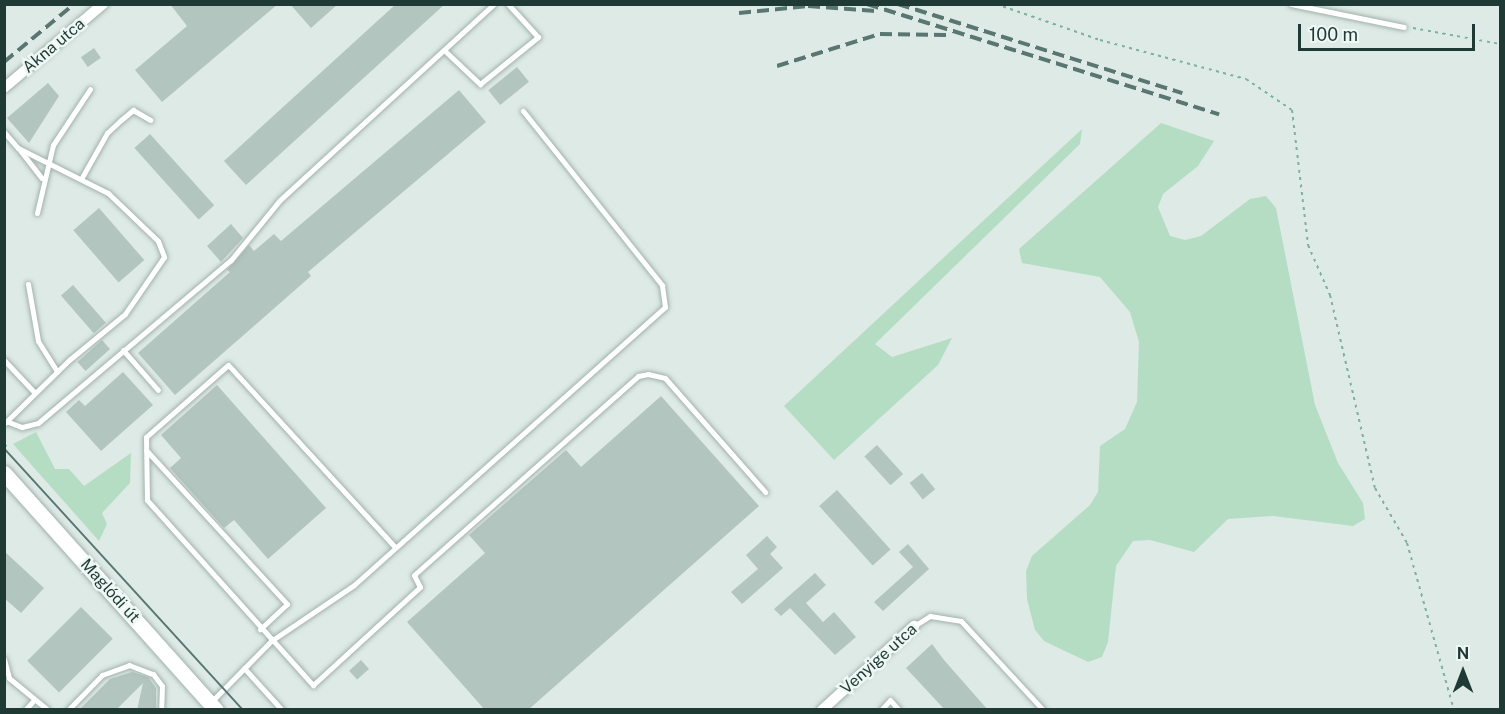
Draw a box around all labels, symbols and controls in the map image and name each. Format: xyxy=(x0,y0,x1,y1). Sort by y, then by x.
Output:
scale bar xyxy=(1301,12,1478,50)
street label: Akna utca xyxy=(19,15,89,77)
text: 100 m xyxy=(1309,24,1358,45)
street label: Maglódi út xyxy=(76,555,144,627)
street label: Venyige utca xyxy=(837,620,921,698)
north arrow xyxy=(1433,642,1493,702)
text: N xyxy=(1457,644,1469,663)

